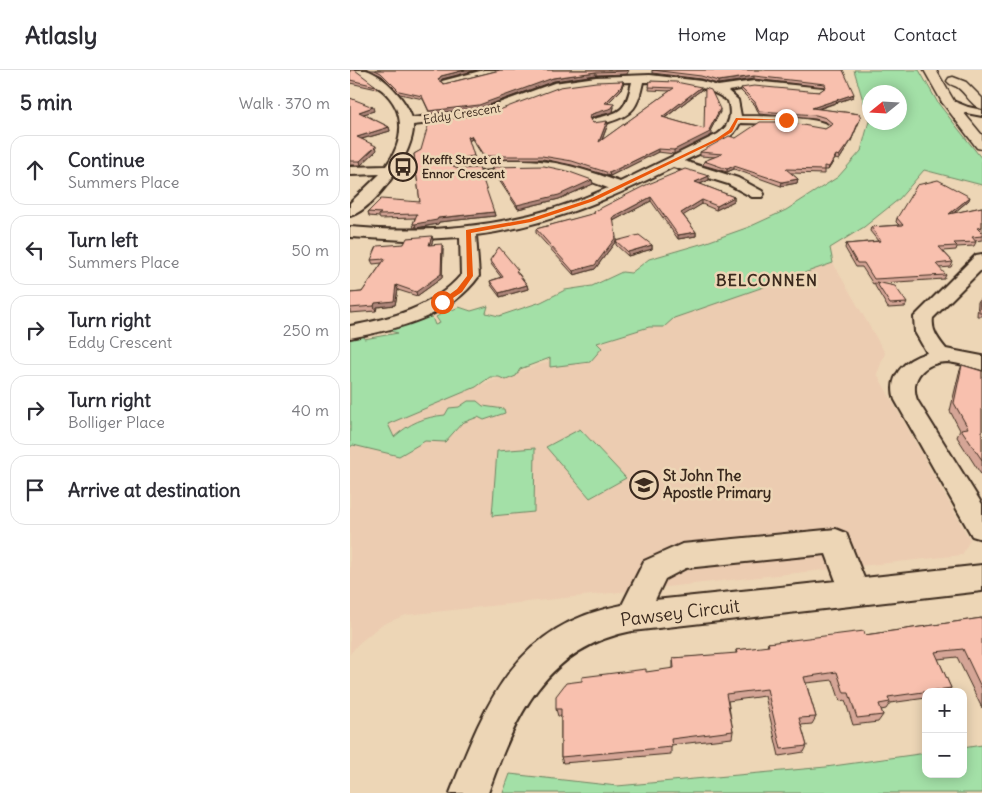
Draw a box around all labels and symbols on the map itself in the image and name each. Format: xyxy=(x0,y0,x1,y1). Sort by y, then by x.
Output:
north arrow xyxy=(862,85,907,130)
street label: Eddy Crescent xyxy=(422,100,502,127)
route end xyxy=(775,109,798,132)
bus stop icon: Krefft Street at Ennor Crescent xyxy=(388,152,418,182)
place label: Krefft Street at Ennor Crescent xyxy=(422,152,506,181)
district label: BELCONNEN xyxy=(716,270,818,290)
route start xyxy=(431,291,454,314)
place label: St John The Apostle Primary xyxy=(663,466,771,503)
school or university icon: St John The Apostle Primary xyxy=(629,470,659,500)
street label: Pawsey Circuit xyxy=(619,594,741,631)

